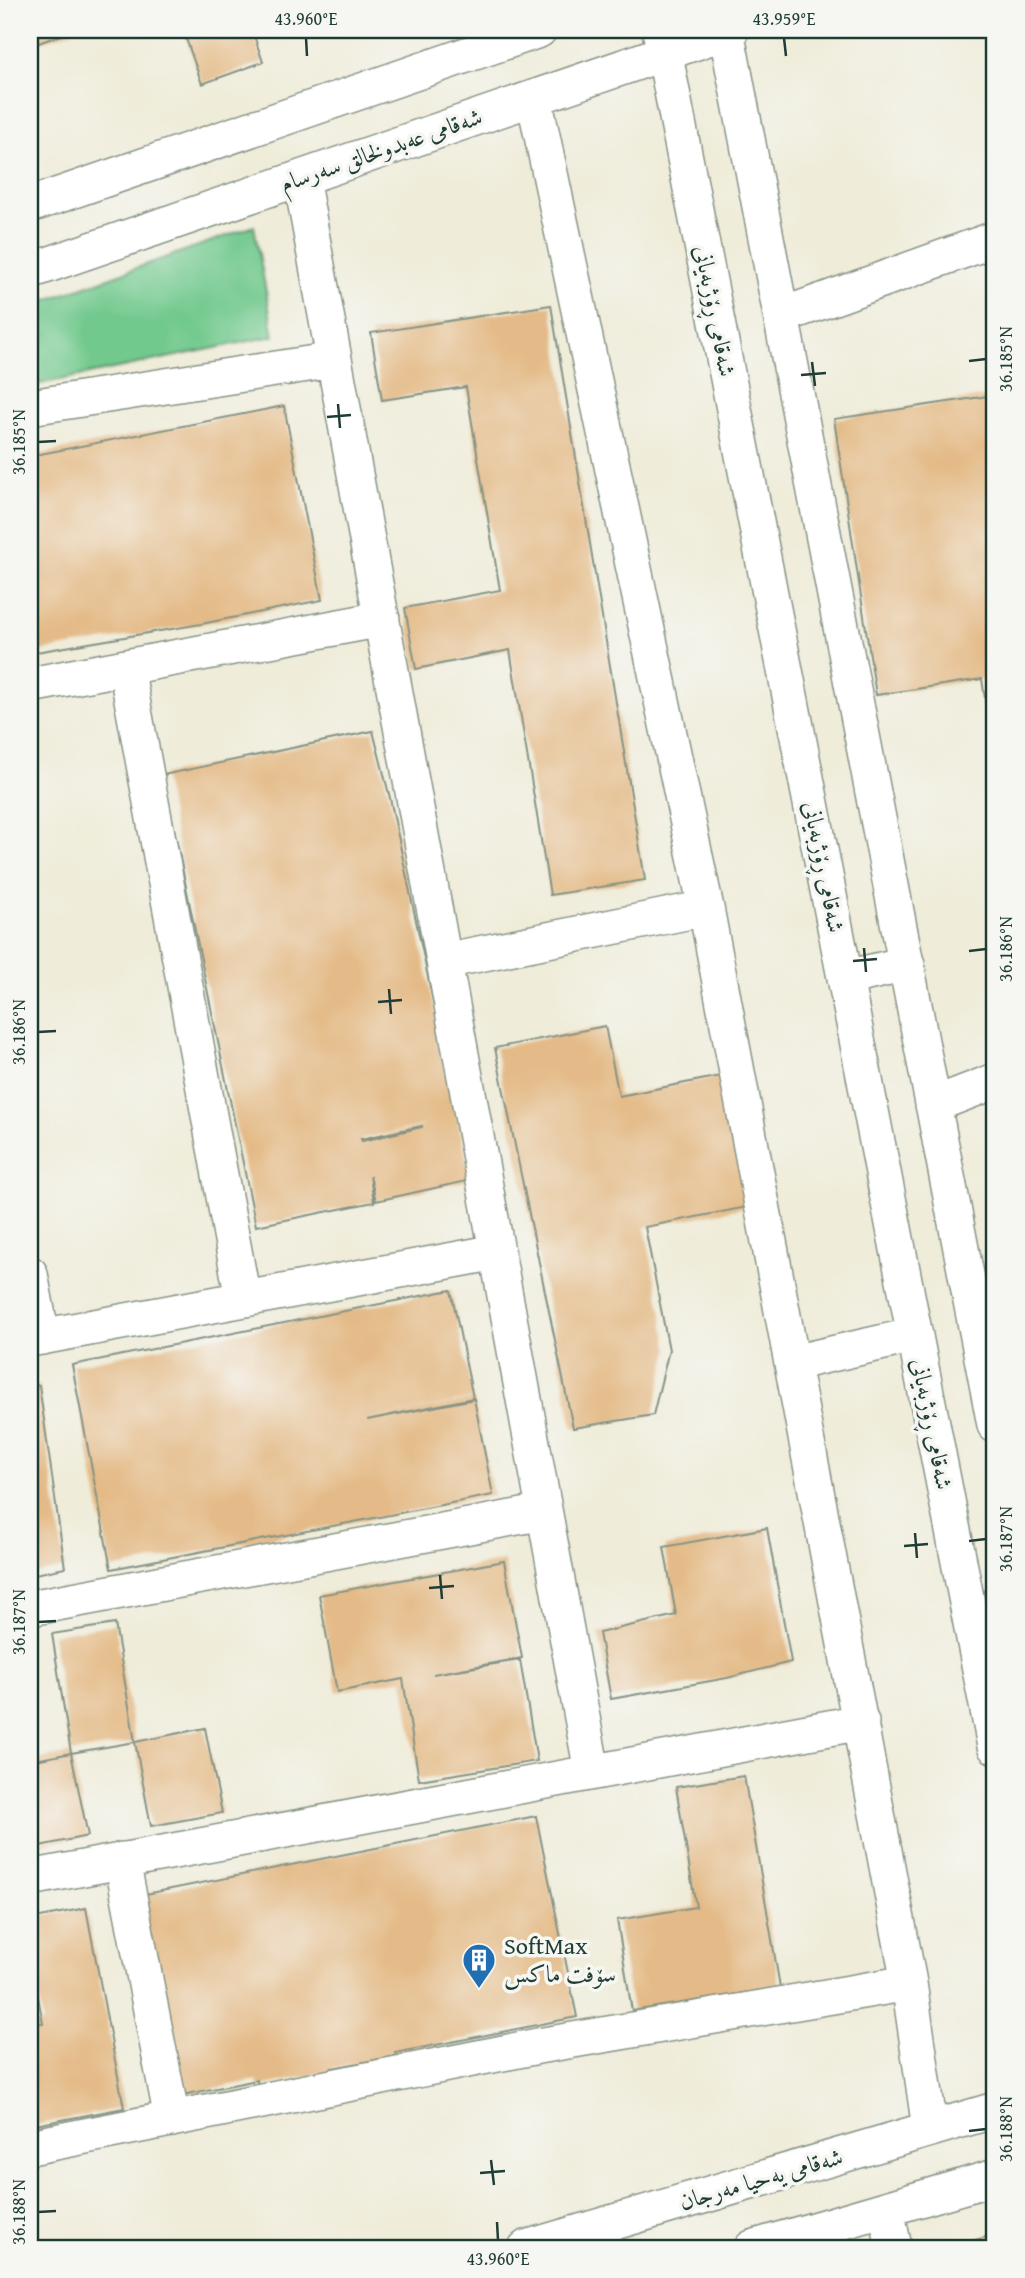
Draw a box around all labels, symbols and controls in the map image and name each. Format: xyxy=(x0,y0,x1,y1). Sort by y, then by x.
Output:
text: 43.960°E xyxy=(274,5,338,32)
text: 43.959°E xyxy=(752,5,816,32)
street label: شەقامی عەبدولخالق سەرسام xyxy=(275,98,488,204)
street label: شەقامی ڕۆژبەیانی xyxy=(684,242,745,380)
text: 36.185°N xyxy=(992,326,1019,392)
text: 36.185°N xyxy=(5,409,32,475)
street label: شەقامی ڕۆژبەیانی xyxy=(793,798,854,936)
text: 36.186°N xyxy=(992,916,1019,982)
text: 36.186°N xyxy=(5,999,32,1065)
street label: شەقامی ڕۆژبەیانی xyxy=(901,1355,962,1493)
text: 36.187°N xyxy=(992,1506,1019,1572)
text: 36.187°N xyxy=(5,1589,32,1655)
place label: SoftMax سۆفت ماکس xyxy=(504,1928,616,1991)
building icon: SoftMax سۆفت ماکس xyxy=(460,1941,498,1990)
text: 36.188°N xyxy=(992,2096,1019,2162)
street label: شەقامی یەحیا مەرجان xyxy=(675,2138,847,2219)
text: 36.188°N xyxy=(5,2179,32,2245)
text: 43.960°E xyxy=(466,2245,530,2272)

